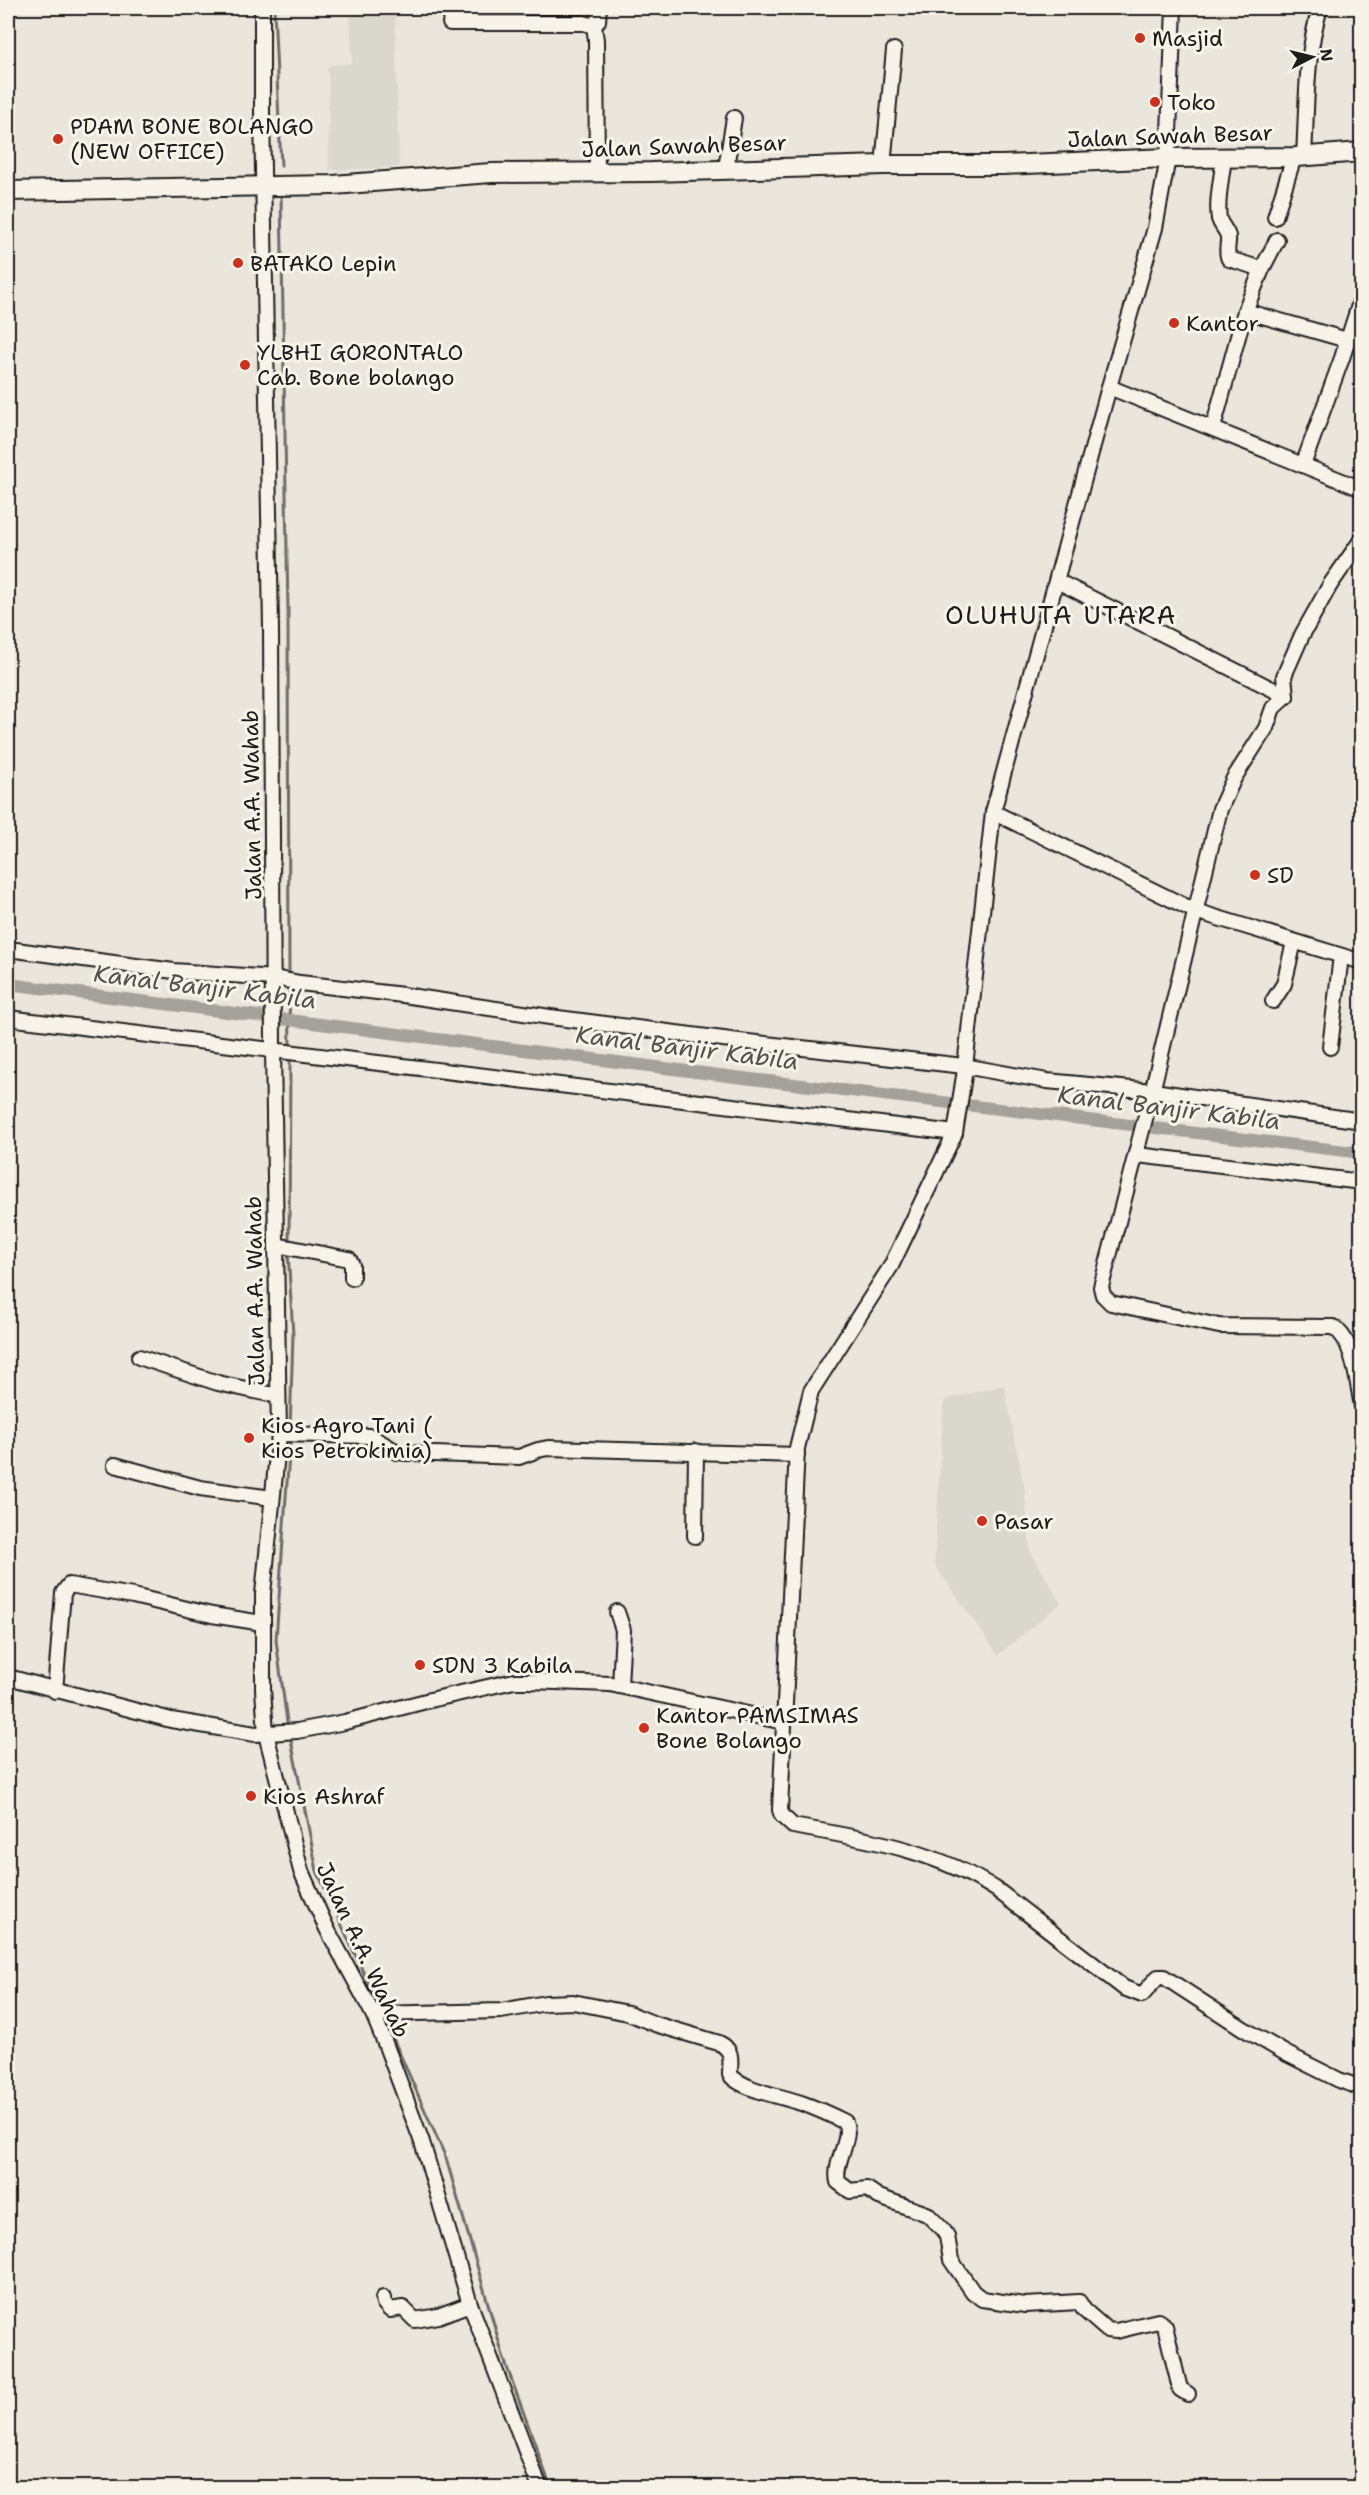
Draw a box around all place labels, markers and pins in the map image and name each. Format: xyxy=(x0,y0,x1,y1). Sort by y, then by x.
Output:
place label: Masjid xyxy=(1152,24,1223,53)
marker: Masjid xyxy=(1133,31,1147,45)
place label: Toko xyxy=(1167,88,1216,117)
marker: Toko xyxy=(1148,95,1162,109)
place label: PDAM BONE BOLANGO (NEW OFFICE) xyxy=(70,112,314,166)
marker: PDAM BONE BOLANGO (NEW OFFICE) xyxy=(51,132,65,146)
place label: BATAKO Lepin xyxy=(250,249,397,278)
marker: BATAKO Lepin xyxy=(231,256,245,270)
place label: Kantor xyxy=(1186,309,1259,338)
marker: Kantor xyxy=(1167,316,1181,330)
place label: YLBHI GORONTALO Cab. Bone bolango xyxy=(257,338,463,392)
marker: YLBHI GORONTALO Cab. Bone bolango xyxy=(238,358,252,372)
place label: SD xyxy=(1267,861,1294,890)
marker: SD xyxy=(1248,868,1262,882)
place label: Kios Agro Tani ( Kios Petrokimia) xyxy=(261,1411,433,1465)
marker: Kios Agro Tani ( Kios Petrokimia) xyxy=(242,1431,256,1445)
place label: Pasar xyxy=(994,1507,1054,1536)
marker: Pasar xyxy=(975,1514,989,1528)
place label: SDN 3 Kabila xyxy=(432,1651,573,1680)
marker: SDN 3 Kabila xyxy=(413,1658,427,1672)
place label: Kantor PAMSIMAS Bone Bolango xyxy=(656,1701,859,1755)
marker: Kantor PAMSIMAS Bone Bolango xyxy=(637,1721,651,1735)
place label: Kios Ashraf xyxy=(263,1782,386,1811)
marker: Kios Ashraf xyxy=(244,1789,258,1803)

